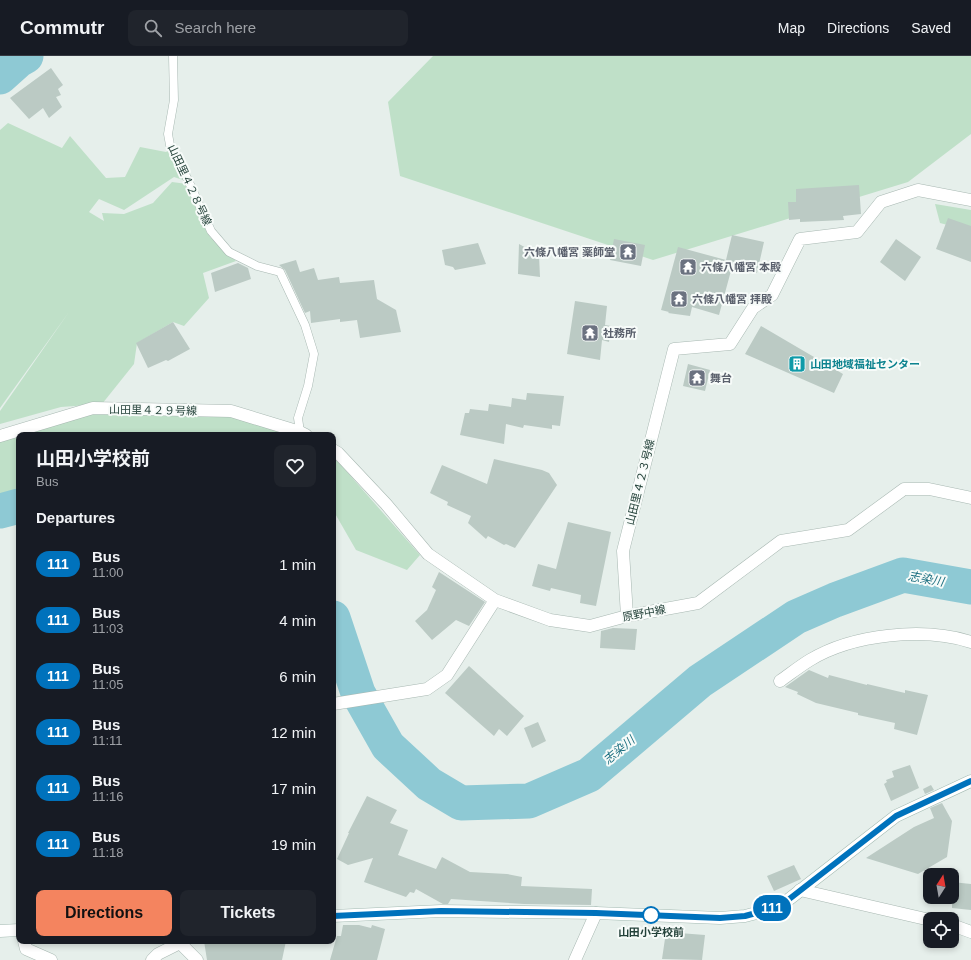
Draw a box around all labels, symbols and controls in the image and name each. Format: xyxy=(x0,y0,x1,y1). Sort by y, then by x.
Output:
search box xyxy=(128,10,408,46)
text: Commutr xyxy=(20,17,104,38)
icon: search xyxy=(142,17,164,39)
text: Search here xyxy=(174,19,256,36)
text: Map xyxy=(778,20,805,36)
text: Directions xyxy=(827,20,889,36)
text: Saved xyxy=(911,20,951,36)
street label: 山田里４２８号線 xyxy=(166,143,214,227)
temple icon: 六條八幡宮 薬師堂 xyxy=(618,242,638,262)
place label: 六條八幡宮 薬師堂 xyxy=(524,246,615,258)
temple icon: 六條八幡宮 本殿 xyxy=(678,257,698,277)
place label: 六條八幡宮 本殿 xyxy=(701,261,781,273)
temple icon: 六條八幡宮 拝殿 xyxy=(669,289,689,309)
place label: 六條八幡宮 拝殿 xyxy=(692,293,772,305)
temple icon: 社務所 xyxy=(580,323,600,343)
place label: 社務所 xyxy=(603,327,636,339)
building icon: 山田地域福祉センター xyxy=(787,354,807,374)
place label: 山田地域福祉センター xyxy=(810,358,920,370)
temple icon: 舞台 xyxy=(687,368,707,388)
place label: 舞台 xyxy=(710,372,732,384)
street label: 山田里４２９号線 xyxy=(109,403,197,417)
street label: 山田里４２３号線 xyxy=(624,438,656,526)
button: heart xyxy=(274,445,316,487)
text: 山田小学校前 xyxy=(36,448,150,469)
text: Bus xyxy=(36,474,58,489)
text: Departures xyxy=(36,509,115,526)
text: Bus xyxy=(92,548,120,565)
text: 111 xyxy=(47,556,69,572)
text: 1 min xyxy=(279,556,316,573)
text: 11:00 xyxy=(92,565,124,580)
water label: 志染川 xyxy=(907,569,947,589)
street label: 原野中線 xyxy=(621,603,667,623)
text: Bus xyxy=(92,604,120,621)
text: 111 xyxy=(47,612,69,628)
text: 4 min xyxy=(279,612,316,629)
text: 11:03 xyxy=(92,621,124,636)
text: Bus xyxy=(92,660,120,677)
text: 111 xyxy=(47,668,69,684)
text: 6 min xyxy=(279,668,316,685)
text: 11:05 xyxy=(92,677,124,692)
text: Bus xyxy=(92,716,120,733)
text: 111 xyxy=(47,724,69,740)
text: 12 min xyxy=(271,724,316,741)
water label: 志染川 xyxy=(601,732,639,767)
text: 11:11 xyxy=(92,733,123,748)
text: Bus xyxy=(92,772,120,789)
text: 111 xyxy=(47,780,69,796)
text: 17 min xyxy=(271,780,316,797)
text: 11:16 xyxy=(92,789,124,804)
text: Bus xyxy=(92,828,120,845)
text: 111 xyxy=(47,836,69,852)
text: 19 min xyxy=(271,836,316,853)
text: 11:18 xyxy=(92,845,124,860)
north arrow xyxy=(923,868,959,904)
map controls xyxy=(923,868,959,948)
button: Directions xyxy=(36,890,172,936)
button: Tickets xyxy=(180,890,316,936)
line badge: 111 xyxy=(749,895,795,921)
text: 111 xyxy=(761,900,783,916)
marker: 山田小学校前 xyxy=(642,906,660,924)
button: locate xyxy=(923,912,959,948)
place label: 山田小学校前 xyxy=(618,926,684,938)

